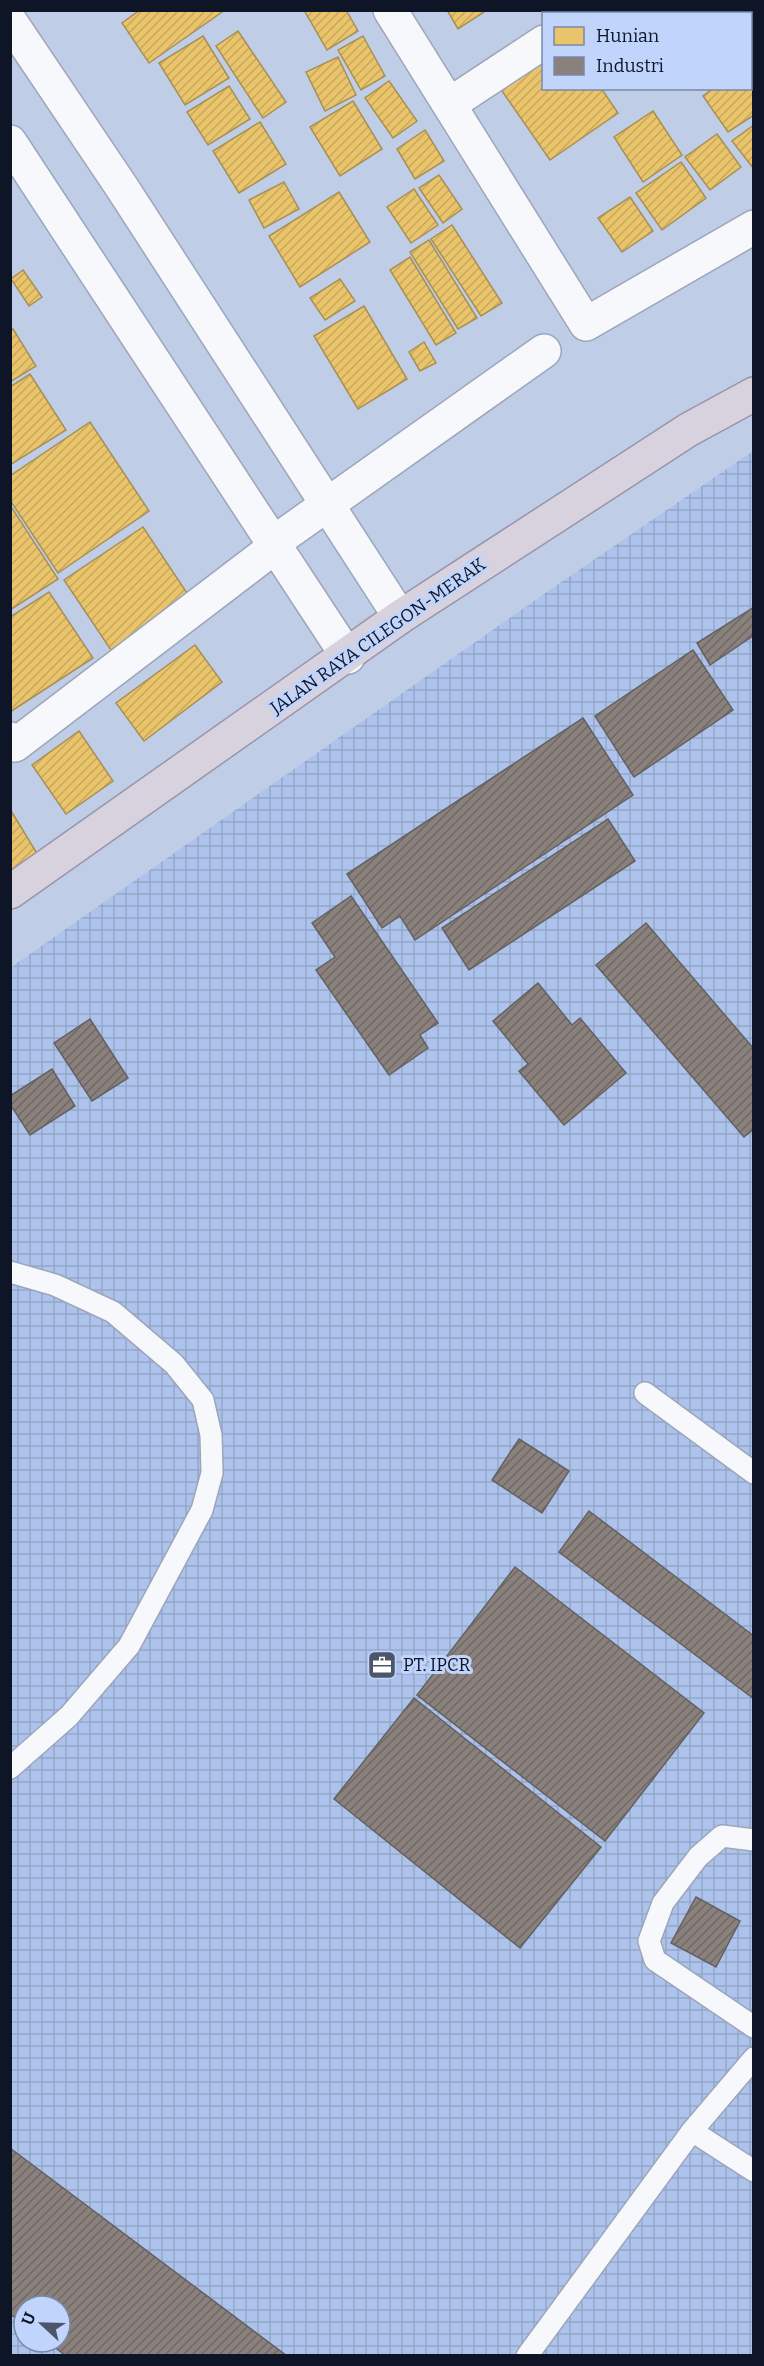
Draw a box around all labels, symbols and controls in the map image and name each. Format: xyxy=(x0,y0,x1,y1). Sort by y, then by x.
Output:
legend xyxy=(542,12,752,90)
text: Hunian xyxy=(596,25,660,47)
text: Industri xyxy=(596,55,664,77)
street label: JALAN RAYA CILEGON-MERAK xyxy=(265,553,490,720)
office icon: PT. IPCR xyxy=(366,1649,398,1681)
place label: PT. IPCR xyxy=(403,1654,471,1676)
north arrow xyxy=(12,2294,72,2354)
text: U xyxy=(18,2309,40,2328)

